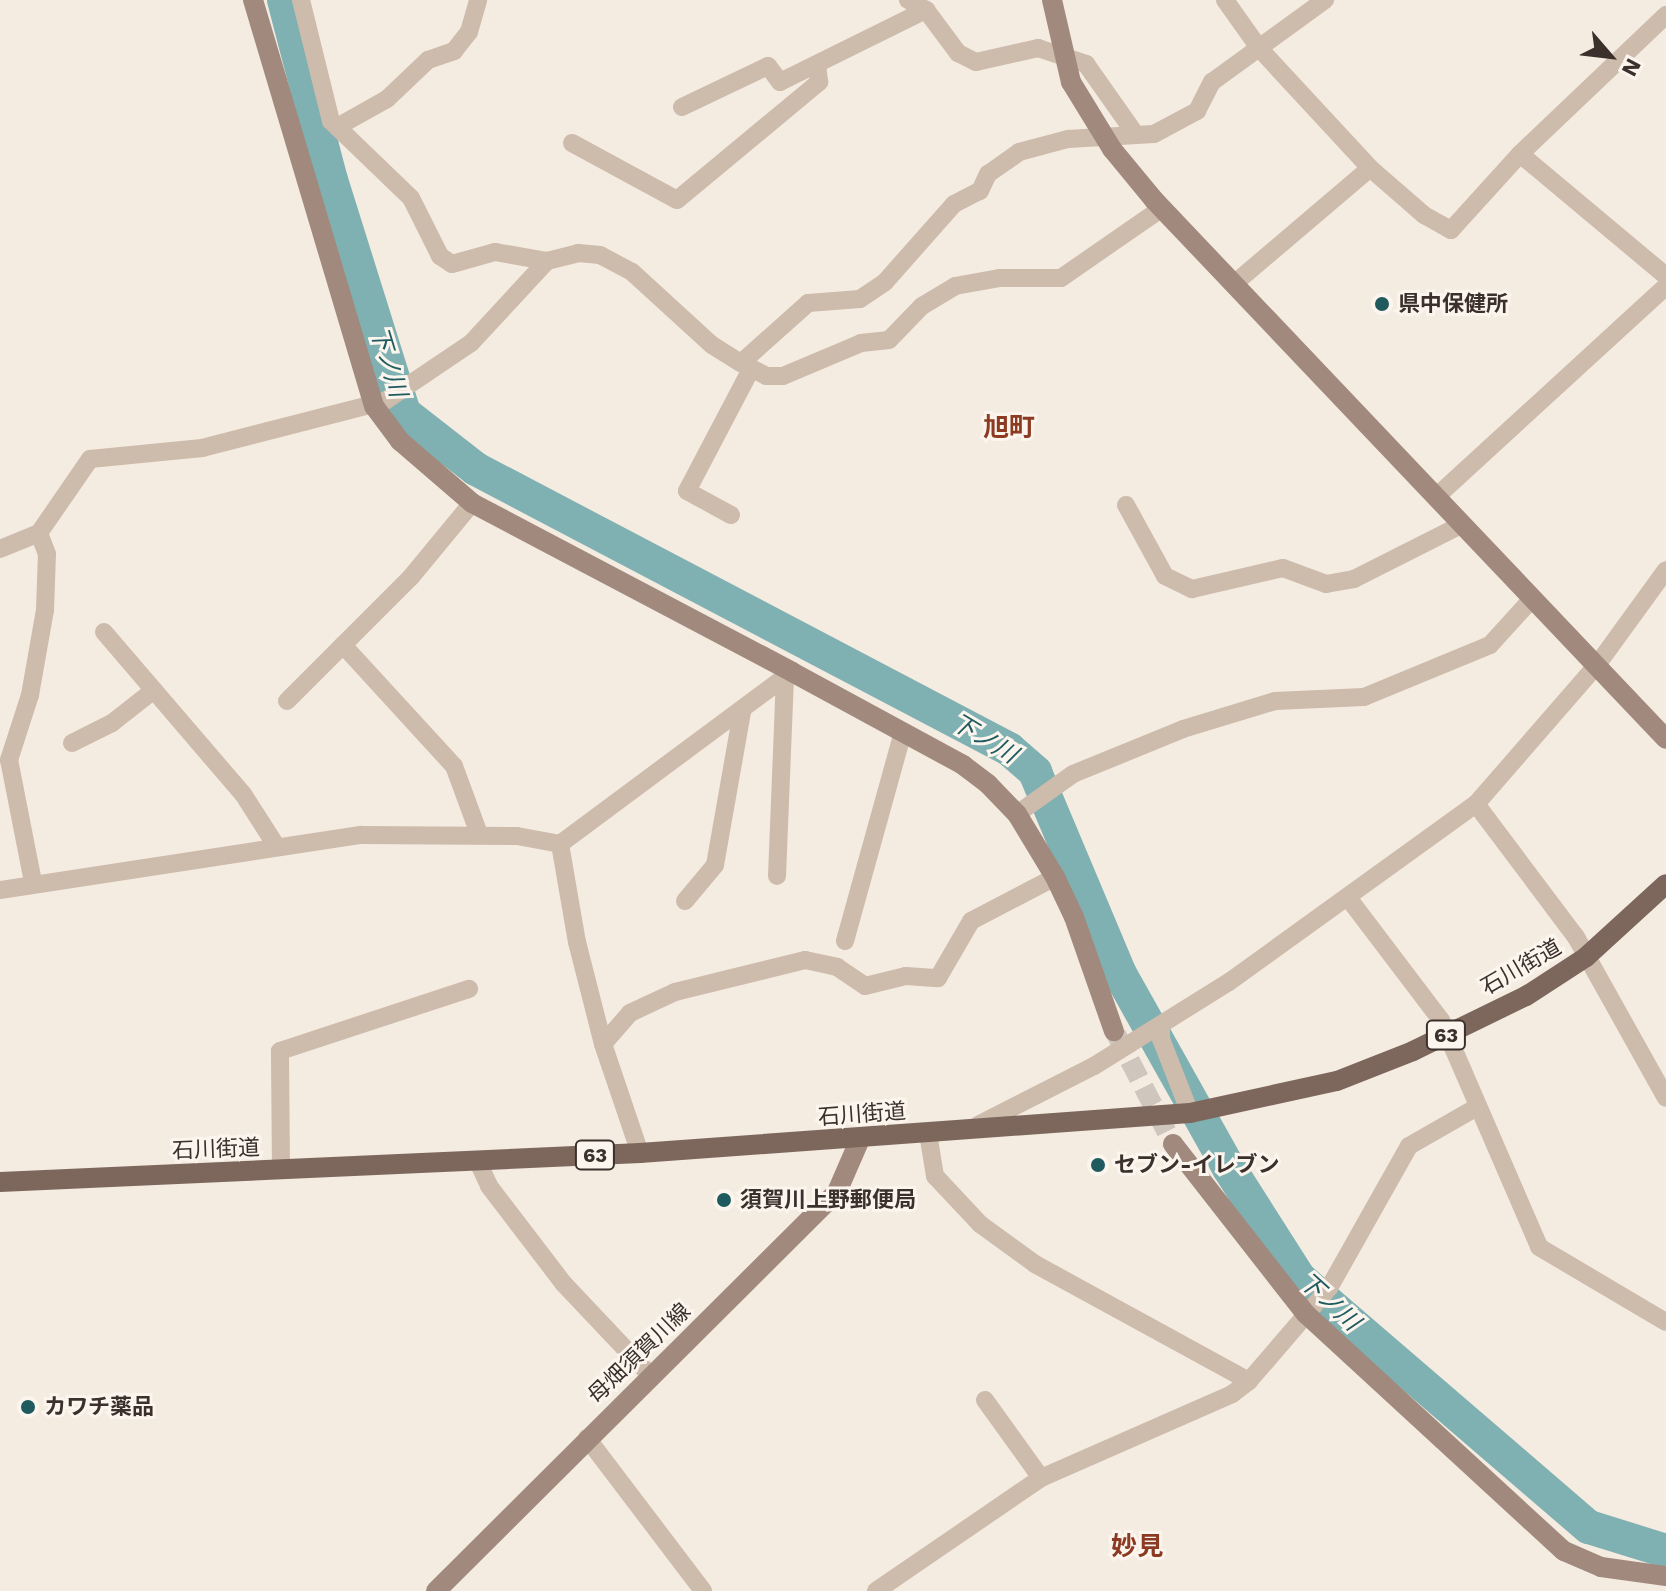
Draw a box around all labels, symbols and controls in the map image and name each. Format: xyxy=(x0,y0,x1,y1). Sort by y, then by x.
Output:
north arrow xyxy=(1570,16,1650,96)
text: N xyxy=(1617,54,1646,81)
place label: 県中保健所 xyxy=(1398,291,1508,317)
marker: 県中保健所 xyxy=(1373,295,1391,313)
water label: 下ノ川 xyxy=(364,323,412,401)
district label: 旭町 xyxy=(983,412,1035,444)
water label: 下ノ川 xyxy=(946,708,1022,770)
street label: 石川街道 xyxy=(1476,934,1566,1000)
road number: 63 xyxy=(1424,1019,1468,1051)
street label: 石川街道 xyxy=(817,1098,907,1130)
street label: 石川街道 xyxy=(172,1134,260,1164)
road number: 63 xyxy=(573,1139,617,1171)
place label: セブン-イレブン xyxy=(1114,1152,1280,1178)
marker: セブン-イレブン xyxy=(1089,1156,1107,1174)
place label: 須賀川上野郵便局 xyxy=(740,1187,916,1213)
marker: 須賀川上野郵便局 xyxy=(715,1191,733,1209)
water label: 下ノ川 xyxy=(1293,1267,1365,1337)
street label: 母畑須賀川線 xyxy=(582,1298,696,1408)
place label: カワチ薬品 xyxy=(44,1394,154,1420)
marker: カワチ薬品 xyxy=(19,1398,37,1416)
district label: 妙見 xyxy=(1111,1531,1163,1563)

